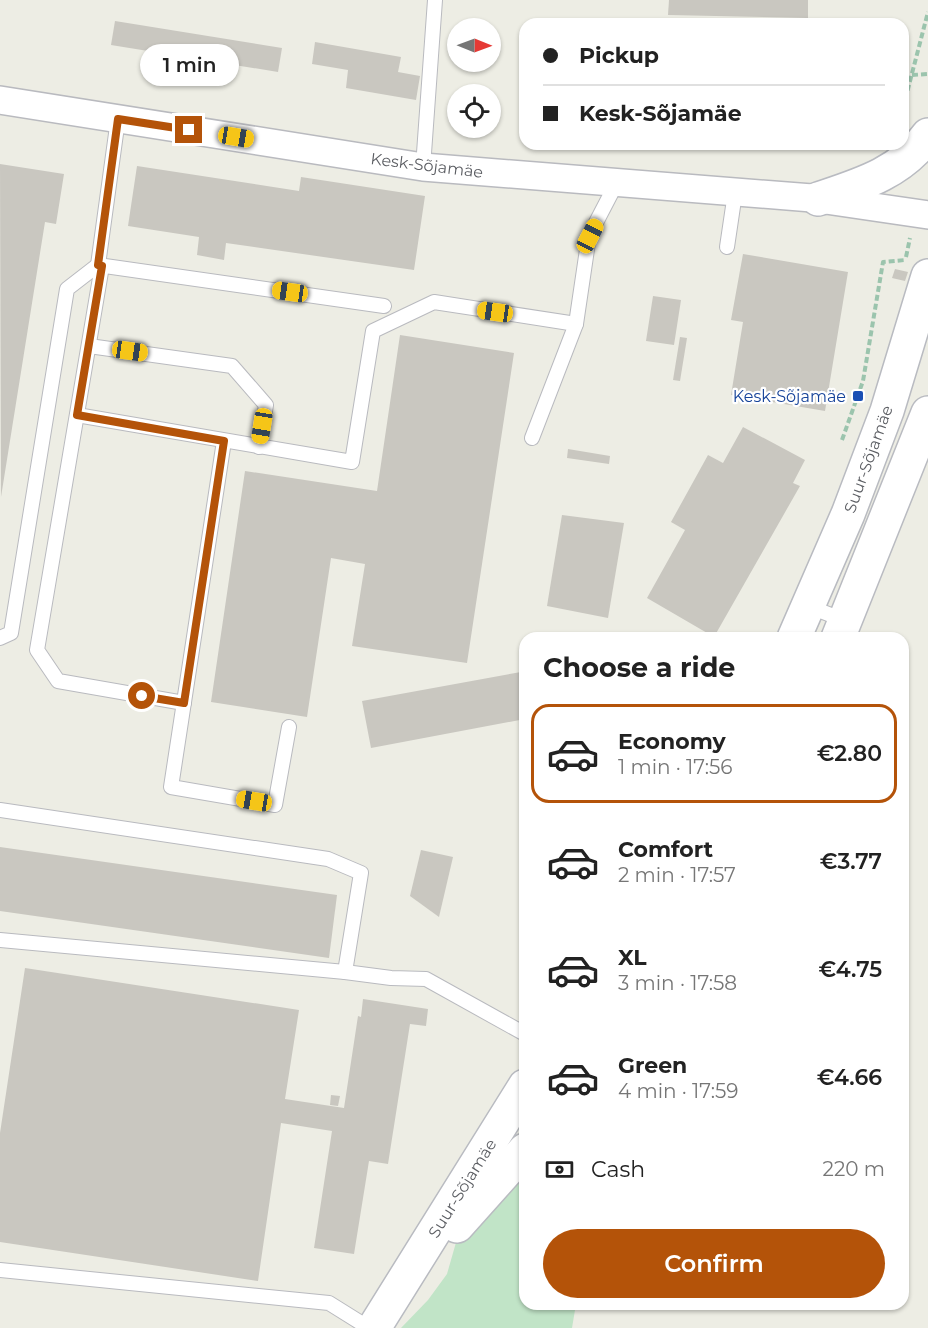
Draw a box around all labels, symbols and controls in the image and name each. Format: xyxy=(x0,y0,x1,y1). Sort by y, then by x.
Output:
north arrow xyxy=(447,18,501,72)
map controls xyxy=(447,18,501,138)
text: Pickup xyxy=(579,42,659,69)
callout: 1 min xyxy=(140,43,238,85)
text: 1 min xyxy=(163,53,216,77)
button: locate xyxy=(447,84,501,138)
text: Kesk-Sõjamäe xyxy=(579,100,742,127)
route end xyxy=(175,116,202,143)
car xyxy=(217,125,255,149)
street label: Kesk-Sõjamäe xyxy=(370,149,484,182)
car xyxy=(574,216,606,256)
car xyxy=(271,281,309,303)
car xyxy=(476,301,514,323)
car xyxy=(111,340,149,362)
place label: Kesk-Sõjamäe xyxy=(733,387,846,406)
marker: Kesk-Sõjamäe xyxy=(851,389,865,403)
street label: Suur-Sõjamäe xyxy=(840,403,897,516)
car xyxy=(250,407,274,445)
text: Choose a ride xyxy=(543,651,735,684)
route start xyxy=(128,682,155,709)
icon: car xyxy=(546,727,600,781)
text: Economy xyxy=(618,728,726,755)
text: €2.80 xyxy=(817,740,882,767)
text: 1 min · 17:56 xyxy=(618,755,732,779)
car xyxy=(235,789,273,813)
icon: car xyxy=(546,835,600,889)
text: Comfort xyxy=(618,836,713,863)
text: €3.77 xyxy=(820,848,882,875)
text: 2 min · 17:57 xyxy=(618,863,736,887)
icon: car xyxy=(546,943,600,997)
text: XL xyxy=(618,944,647,971)
text: €4.75 xyxy=(818,956,882,983)
text: 3 min · 17:58 xyxy=(618,971,737,995)
icon: car xyxy=(546,1051,600,1105)
text: Green xyxy=(618,1052,687,1079)
text: €4.66 xyxy=(817,1064,882,1091)
text: 4 min · 17:59 xyxy=(618,1079,738,1103)
street label: Suur-Sõjamäe xyxy=(424,1135,500,1241)
icon: cash xyxy=(543,1153,576,1186)
text: Cash xyxy=(591,1156,645,1183)
text: 220 m xyxy=(823,1157,885,1181)
button: Confirm xyxy=(543,1229,885,1298)

